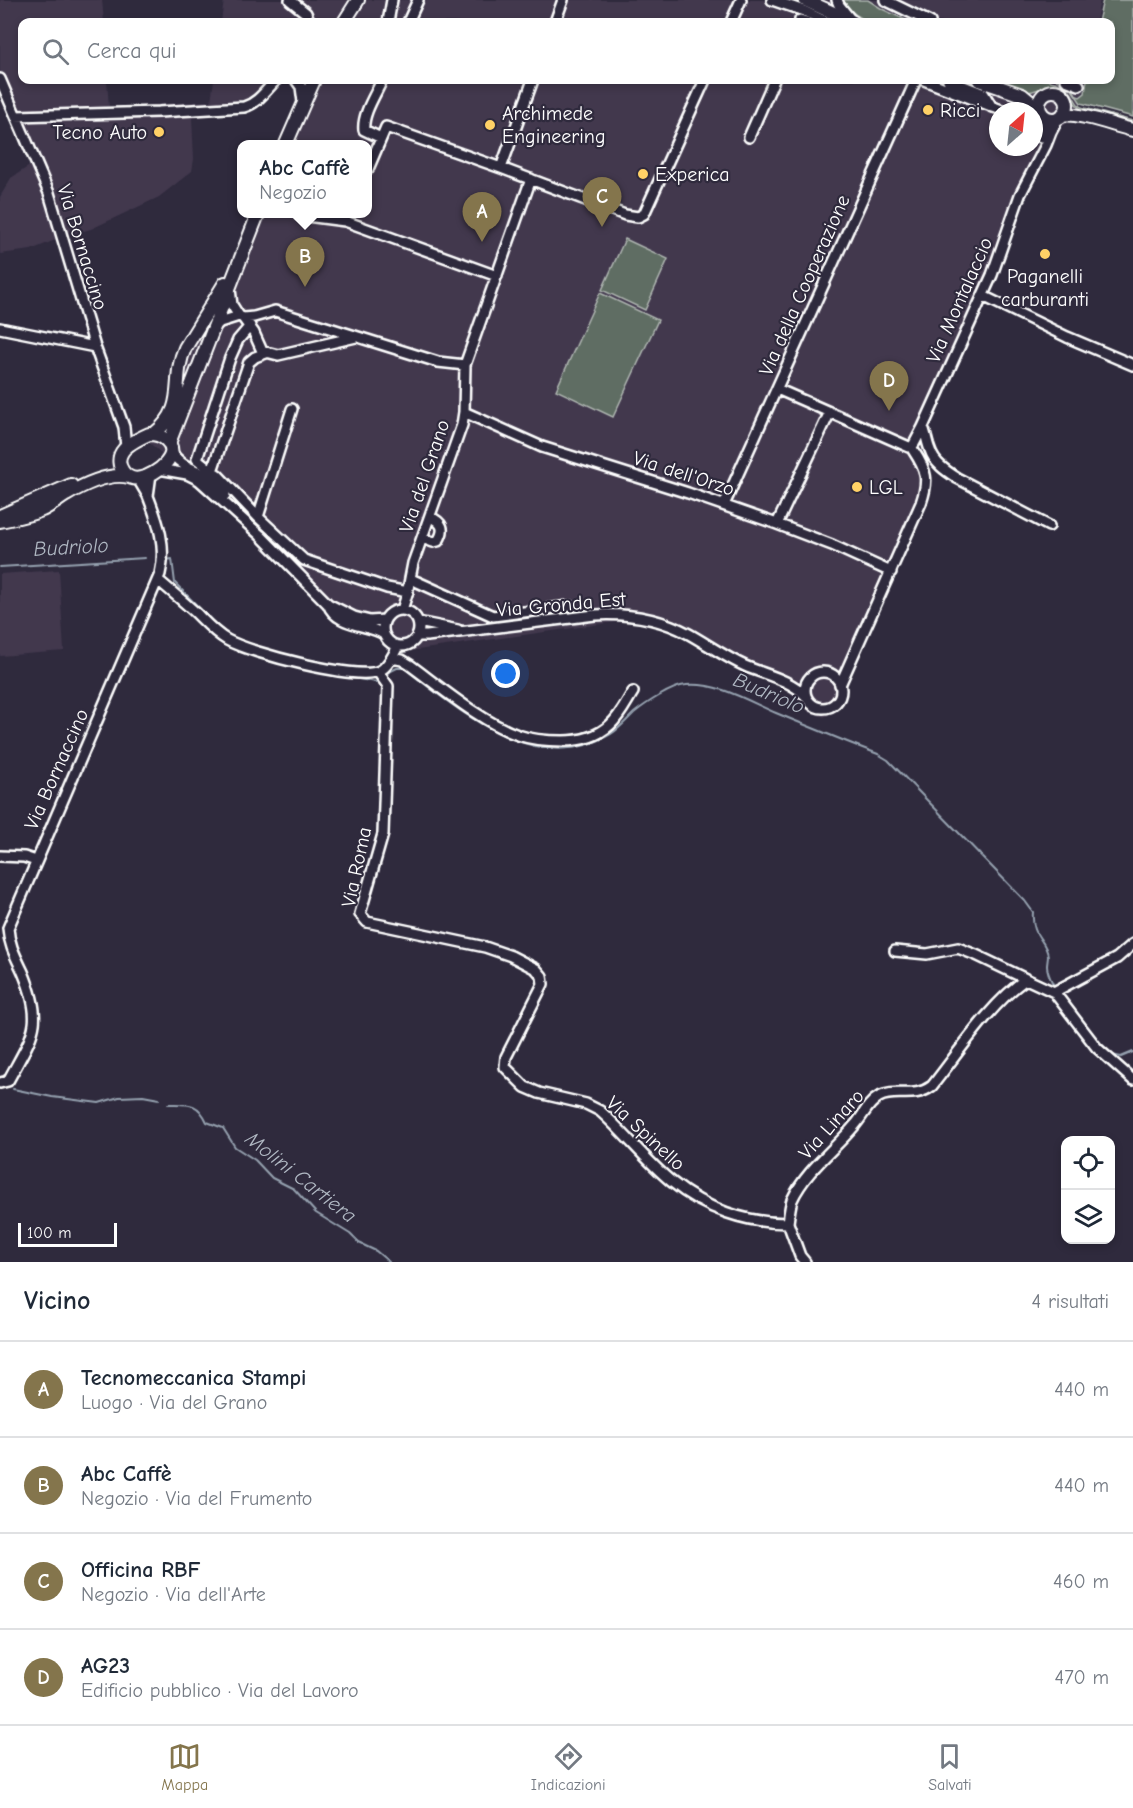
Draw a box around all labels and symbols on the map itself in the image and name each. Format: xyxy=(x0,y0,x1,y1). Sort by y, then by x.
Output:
place label: Ricci xyxy=(940,99,980,122)
place label: Archimede Engineering xyxy=(502,102,606,148)
north arrow xyxy=(989,102,1043,156)
marker: Ricci xyxy=(921,103,935,117)
marker: Archimede Engineering xyxy=(483,118,497,132)
place label: Tecno Auto xyxy=(53,121,147,144)
marker: Tecno Auto xyxy=(152,125,166,139)
place label: Experica xyxy=(655,163,730,186)
marker: Experica xyxy=(636,167,650,181)
pin: C xyxy=(582,178,622,227)
street label: Via Bornaccino xyxy=(53,182,113,313)
street label: Via della Cooperazione xyxy=(754,191,855,379)
pin: A xyxy=(462,192,502,242)
street label: Via Montalaccio xyxy=(921,234,997,367)
pin: B xyxy=(286,238,324,287)
marker: Paganelli carburanti xyxy=(1038,247,1052,261)
place label: Paganelli carburanti xyxy=(1001,265,1089,311)
pin: D xyxy=(870,362,908,411)
street label: Via del Grano xyxy=(394,417,455,536)
street label: Via dell'Orzo xyxy=(630,446,737,501)
place label: LGL xyxy=(869,476,903,499)
marker: LGL xyxy=(850,480,864,494)
water label: Budriolo xyxy=(33,533,109,561)
street label: Via Gronda Est xyxy=(496,587,628,622)
your location xyxy=(491,659,520,688)
water label: Budriolo xyxy=(730,667,808,719)
street label: Via Bornaccino xyxy=(20,705,93,833)
street label: Via Roma xyxy=(337,825,376,909)
street label: Via Linaro xyxy=(794,1085,869,1164)
street label: Via Spinello xyxy=(602,1091,690,1175)
water label: Molini Cartiera xyxy=(240,1126,361,1228)
scale bar xyxy=(18,1220,117,1248)

